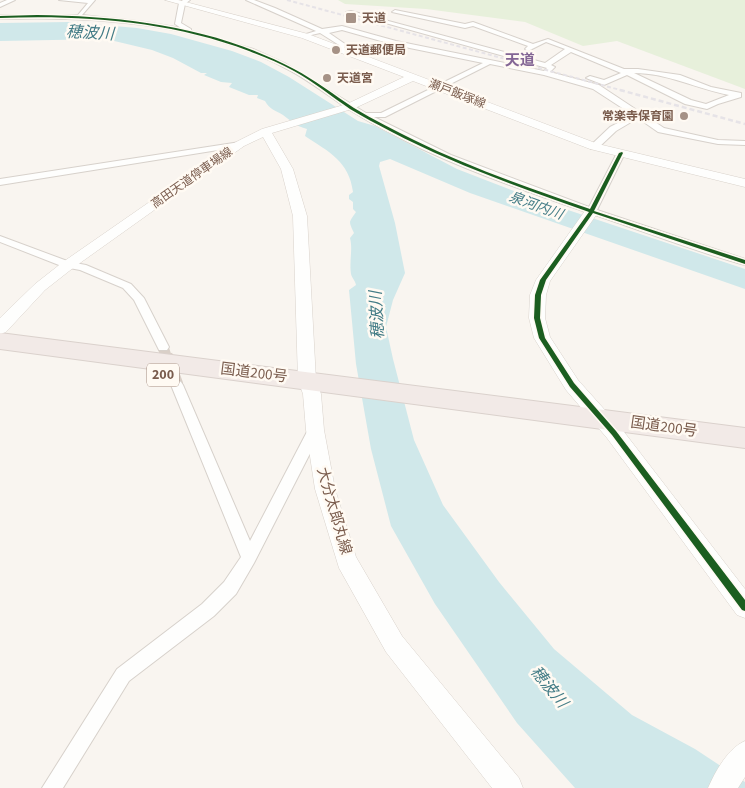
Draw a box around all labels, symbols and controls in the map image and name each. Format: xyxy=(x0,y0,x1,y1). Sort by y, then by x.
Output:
place label: 天道 xyxy=(362,10,386,27)
marker: 天道 xyxy=(344,11,358,25)
water label: 穂波川 xyxy=(65,21,117,45)
place label: 天道郵便局 xyxy=(346,42,406,59)
marker: 天道郵便局 xyxy=(330,44,342,56)
district label: 天道 xyxy=(505,50,535,71)
place label: 天道宮 xyxy=(337,70,373,87)
marker: 天道宮 xyxy=(321,72,333,84)
street label: 瀬戸飯塚線 xyxy=(426,75,488,113)
place label: 常楽寺保育園 xyxy=(602,108,674,125)
marker: 常楽寺保育園 xyxy=(678,110,690,122)
street label: 高田天道停車場線 xyxy=(148,144,236,212)
water label: 泉河内川 xyxy=(506,187,568,226)
water label: 穂波川 xyxy=(365,288,389,340)
street label: 国道200号 xyxy=(219,358,289,388)
road number: 200 xyxy=(147,364,179,386)
street label: 国道200号 xyxy=(629,412,699,442)
street label: 大分太郎丸線 xyxy=(312,465,356,557)
water label: 穂波川 xyxy=(525,661,574,714)

